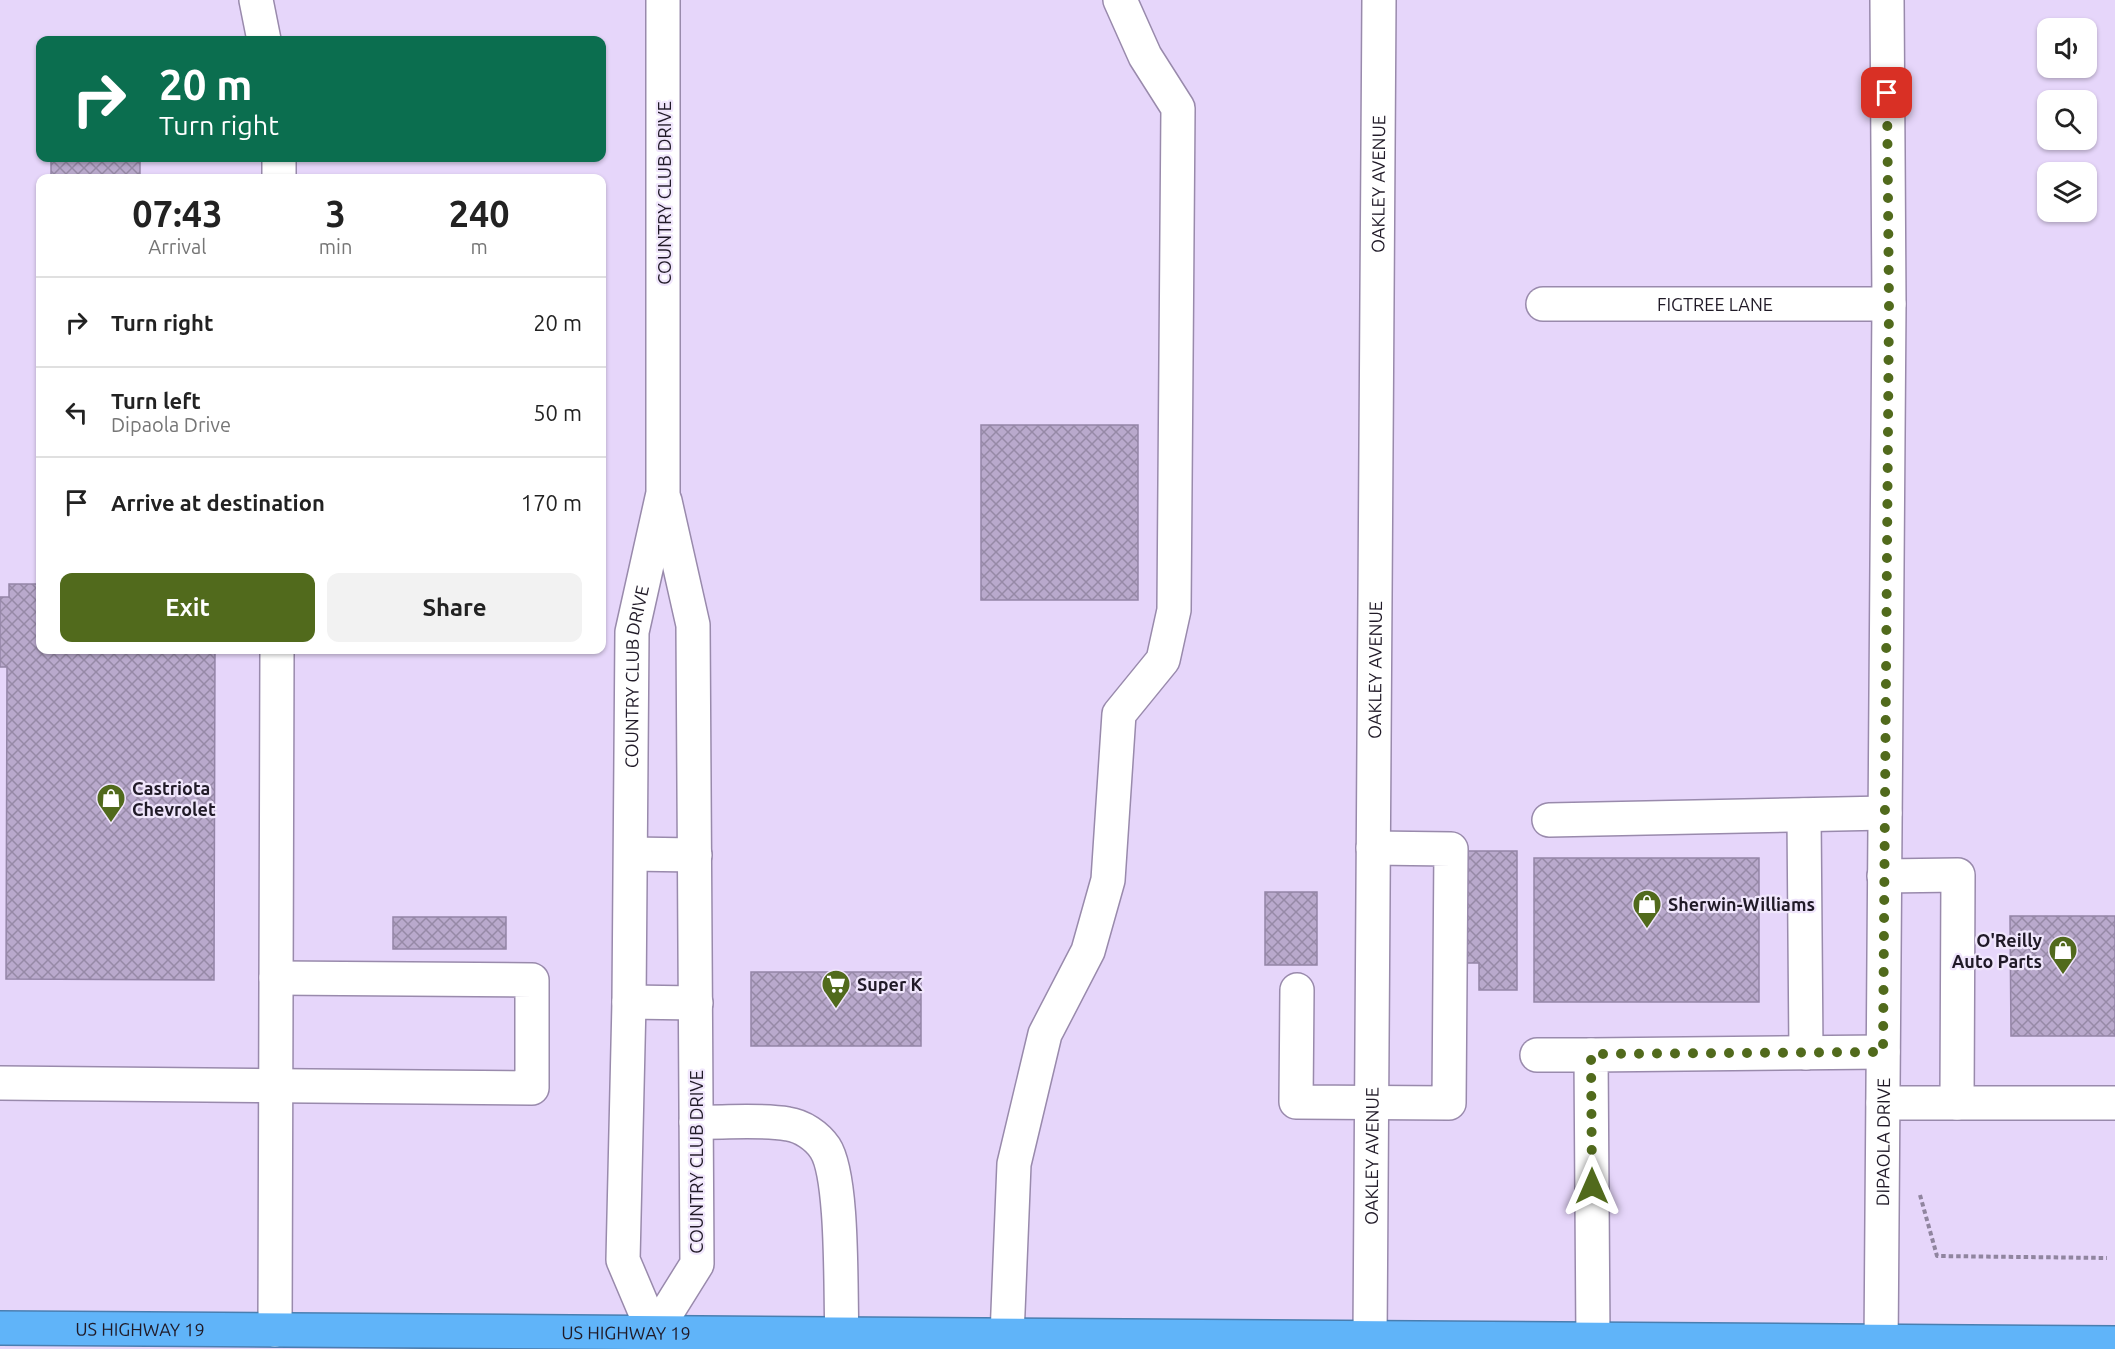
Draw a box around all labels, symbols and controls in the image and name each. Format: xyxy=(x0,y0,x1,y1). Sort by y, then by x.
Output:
map controls xyxy=(2037,18,2097,222)
button: sound xyxy=(2037,18,2097,78)
icon: right xyxy=(60,60,138,138)
text: 20 m xyxy=(159,61,253,108)
pin xyxy=(1861,67,1912,118)
icon: arrive xyxy=(1870,76,1903,109)
button: search xyxy=(2037,90,2097,150)
street label: COUNTRY CLUB DRIVE xyxy=(654,101,674,285)
text: Turn right xyxy=(159,110,279,140)
street label: OAKLEY AVENUE xyxy=(1367,115,1388,253)
button: layers xyxy=(2037,162,2097,222)
text: 07:43 xyxy=(132,193,222,234)
text: 3 xyxy=(325,193,346,234)
text: 240 xyxy=(449,193,510,234)
text: Arrival xyxy=(148,235,207,258)
text: min xyxy=(319,235,352,258)
text: m xyxy=(471,235,488,258)
street label: FIGTREE LANE xyxy=(1657,294,1773,314)
icon: right xyxy=(60,306,93,339)
text: Turn right xyxy=(111,310,213,335)
text: 20 m xyxy=(533,310,582,335)
text: Turn left xyxy=(111,388,201,413)
icon: left xyxy=(60,396,93,429)
text: 50 m xyxy=(533,400,582,425)
text: Dipaola Drive xyxy=(111,413,231,436)
icon: arrive xyxy=(60,486,93,519)
text: Arrive at destination xyxy=(111,490,325,515)
text: 170 m xyxy=(521,490,582,515)
button: Exit xyxy=(60,573,315,642)
button: Share xyxy=(327,573,582,642)
street label: COUNTRY CLUB DRIVE xyxy=(621,584,652,768)
street label: OAKLEY AVENUE xyxy=(1364,601,1385,739)
place label: Castriota Chevrolet xyxy=(132,778,216,819)
shop icon: Castriota Chevrolet xyxy=(95,782,127,824)
shop icon: Sherwin-Williams xyxy=(1631,888,1663,930)
place label: Sherwin-Williams xyxy=(1668,894,1815,914)
place label: O'Reilly Auto Parts xyxy=(1952,930,2042,971)
shop icon: O'Reilly Auto Parts xyxy=(2047,934,2079,976)
supermarket icon: Super K xyxy=(820,968,852,1010)
place label: Super K xyxy=(857,974,923,994)
street label: COUNTRY CLUB DRIVE xyxy=(686,1070,706,1254)
street label: DIPAOLA DRIVE xyxy=(1872,1078,1893,1206)
street label: OAKLEY AVENUE xyxy=(1361,1087,1382,1225)
position arrow xyxy=(1560,1154,1624,1218)
street label: US HIGHWAY 19 xyxy=(75,1319,205,1339)
street label: US HIGHWAY 19 xyxy=(561,1322,691,1343)

